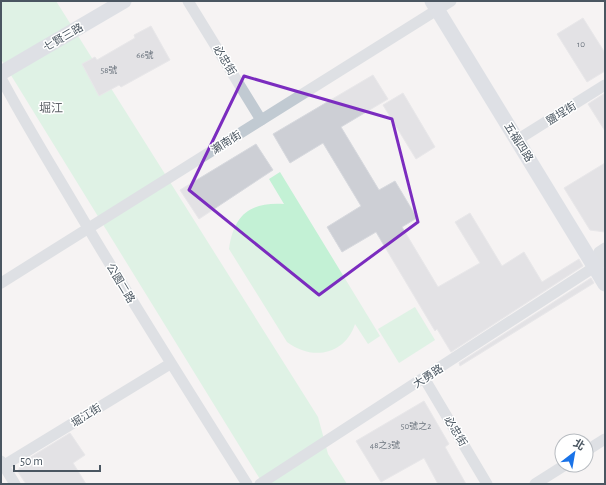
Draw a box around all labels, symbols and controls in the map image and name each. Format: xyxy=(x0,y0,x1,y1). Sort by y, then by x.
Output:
street label: 七賢三路 xyxy=(41,21,85,53)
house number: 10 xyxy=(577,40,585,49)
street label: 必忠街 xyxy=(211,43,239,77)
house number: 66號 xyxy=(136,50,154,60)
house number: 58號 xyxy=(100,65,118,75)
street label: 鹽埕街 xyxy=(544,99,578,127)
district label: 堀江 xyxy=(39,102,63,114)
street label: 五福四路 xyxy=(502,120,536,164)
street label: 瀨南街 xyxy=(209,128,243,156)
street label: 公園二路 xyxy=(105,261,137,305)
street label: 大勇路 xyxy=(411,362,445,390)
street label: 堀江街 xyxy=(69,401,103,429)
street label: 必忠街 xyxy=(442,414,470,448)
house number: 50號之2 xyxy=(401,421,431,431)
north arrow xyxy=(554,433,594,473)
text: 北 xyxy=(571,437,586,452)
house number: 48之3號 xyxy=(370,440,400,450)
scale bar xyxy=(14,447,100,473)
text: 50 m xyxy=(20,455,43,467)

